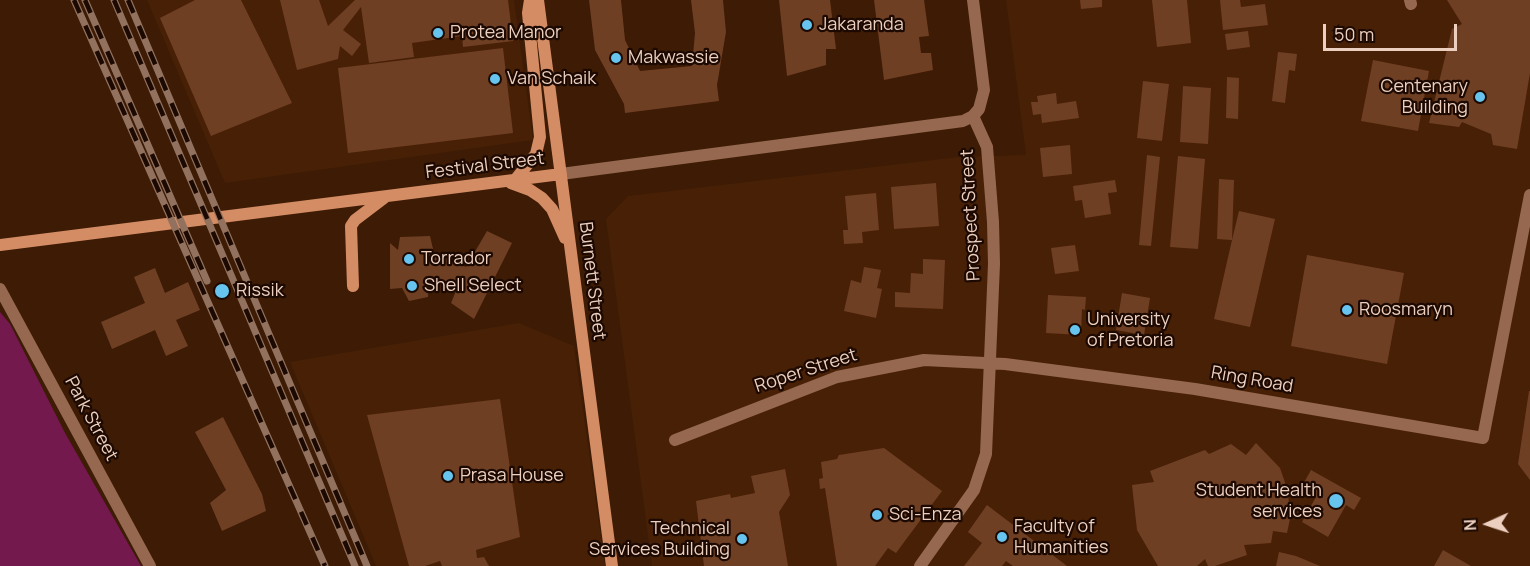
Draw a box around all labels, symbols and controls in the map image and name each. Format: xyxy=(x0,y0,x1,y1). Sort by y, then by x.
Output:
scale bar xyxy=(1326,12,1460,50)
place label: Jakaranda xyxy=(819,14,904,36)
marker: Jakaranda xyxy=(800,18,814,32)
place label: Protea Manor xyxy=(450,22,562,44)
text: 50 m xyxy=(1334,22,1374,46)
marker: Protea Manor xyxy=(431,26,445,40)
place label: Makwassie xyxy=(628,47,719,69)
marker: Makwassie xyxy=(609,51,623,65)
place label: Van Schaik xyxy=(507,68,596,90)
marker: Van Schaik xyxy=(488,72,502,86)
place label: Centenary Building xyxy=(1381,76,1468,118)
marker: Centenary Building xyxy=(1473,90,1487,104)
street label: Festival Street xyxy=(424,148,546,184)
street label: Prospect Street xyxy=(957,149,985,281)
street label: Burnett Street xyxy=(574,221,610,341)
place label: Torrador xyxy=(421,248,491,270)
marker: Torrador xyxy=(402,252,416,266)
place label: Shell Select xyxy=(424,275,522,297)
marker: Shell Select xyxy=(405,279,419,293)
place label: Rissik xyxy=(236,280,284,302)
marker: Rissik xyxy=(213,282,231,300)
place label: Roosmaryn xyxy=(1359,299,1453,321)
marker: Roosmaryn xyxy=(1340,303,1354,317)
place label: University of Pretoria xyxy=(1087,309,1174,352)
marker: University of Pretoria xyxy=(1068,323,1082,337)
street label: Roper Street xyxy=(752,344,860,398)
street label: Ring Road xyxy=(1209,362,1295,398)
street label: Park Street xyxy=(60,373,122,465)
place label: Prasa House xyxy=(460,465,564,487)
marker: Prasa House xyxy=(441,469,455,483)
place label: Student Health services xyxy=(1196,480,1322,522)
marker: Student Health services xyxy=(1327,492,1345,510)
north arrow xyxy=(1458,494,1518,554)
place label: Sci-Enza xyxy=(889,504,961,526)
marker: Sci-Enza xyxy=(870,508,884,522)
place label: Faculty of Humanities xyxy=(1014,516,1109,558)
place label: Technical Services Building xyxy=(589,518,730,560)
text: N xyxy=(1459,519,1481,531)
marker: Faculty of Humanities xyxy=(995,530,1009,544)
marker: Technical Services Building xyxy=(735,532,749,546)

